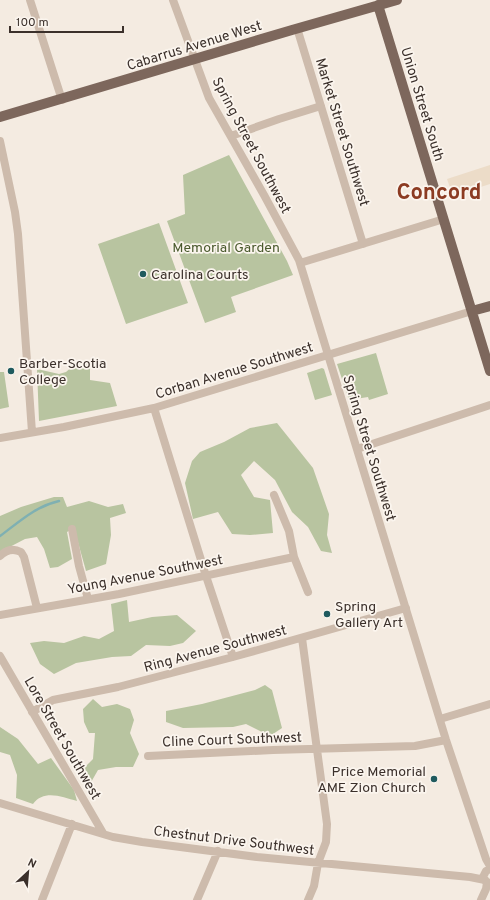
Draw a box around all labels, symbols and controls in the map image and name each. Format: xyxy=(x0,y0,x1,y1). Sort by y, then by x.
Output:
scale bar xyxy=(10,8,123,34)
text: 100 m xyxy=(16,15,49,31)
street label: Cabarrus Avenue West xyxy=(125,18,264,75)
street label: Union Street South xyxy=(396,45,447,164)
street label: Market Street Southwest xyxy=(311,56,372,209)
street label: Spring Street Southwest xyxy=(208,75,294,217)
district label: Concord xyxy=(397,180,481,207)
park label: Memorial Garden xyxy=(172,240,280,257)
place label: Carolina Courts xyxy=(151,267,249,284)
marker: Carolina Courts xyxy=(138,269,148,279)
street label: Corban Avenue Southwest xyxy=(153,339,315,404)
place label: Barber-Scotia College xyxy=(19,356,106,389)
marker: Barber-Scotia College xyxy=(6,366,16,376)
street label: Spring Street Southwest xyxy=(338,373,399,524)
street label: Young Avenue Southwest xyxy=(66,552,224,599)
place label: Spring Gallery Art xyxy=(335,599,403,632)
marker: Spring Gallery Art xyxy=(322,609,332,619)
street label: Ring Avenue Southwest xyxy=(142,622,289,677)
street label: Lore Street Southwest xyxy=(20,674,104,803)
street label: Cline Court Southwest xyxy=(162,730,302,751)
place label: Price Memorial AME Zion Church xyxy=(317,764,426,797)
marker: Price Memorial AME Zion Church xyxy=(429,774,439,784)
street label: Chestnut Drive Southwest xyxy=(152,823,315,860)
north arrow xyxy=(8,852,48,892)
text: N xyxy=(25,856,39,872)

